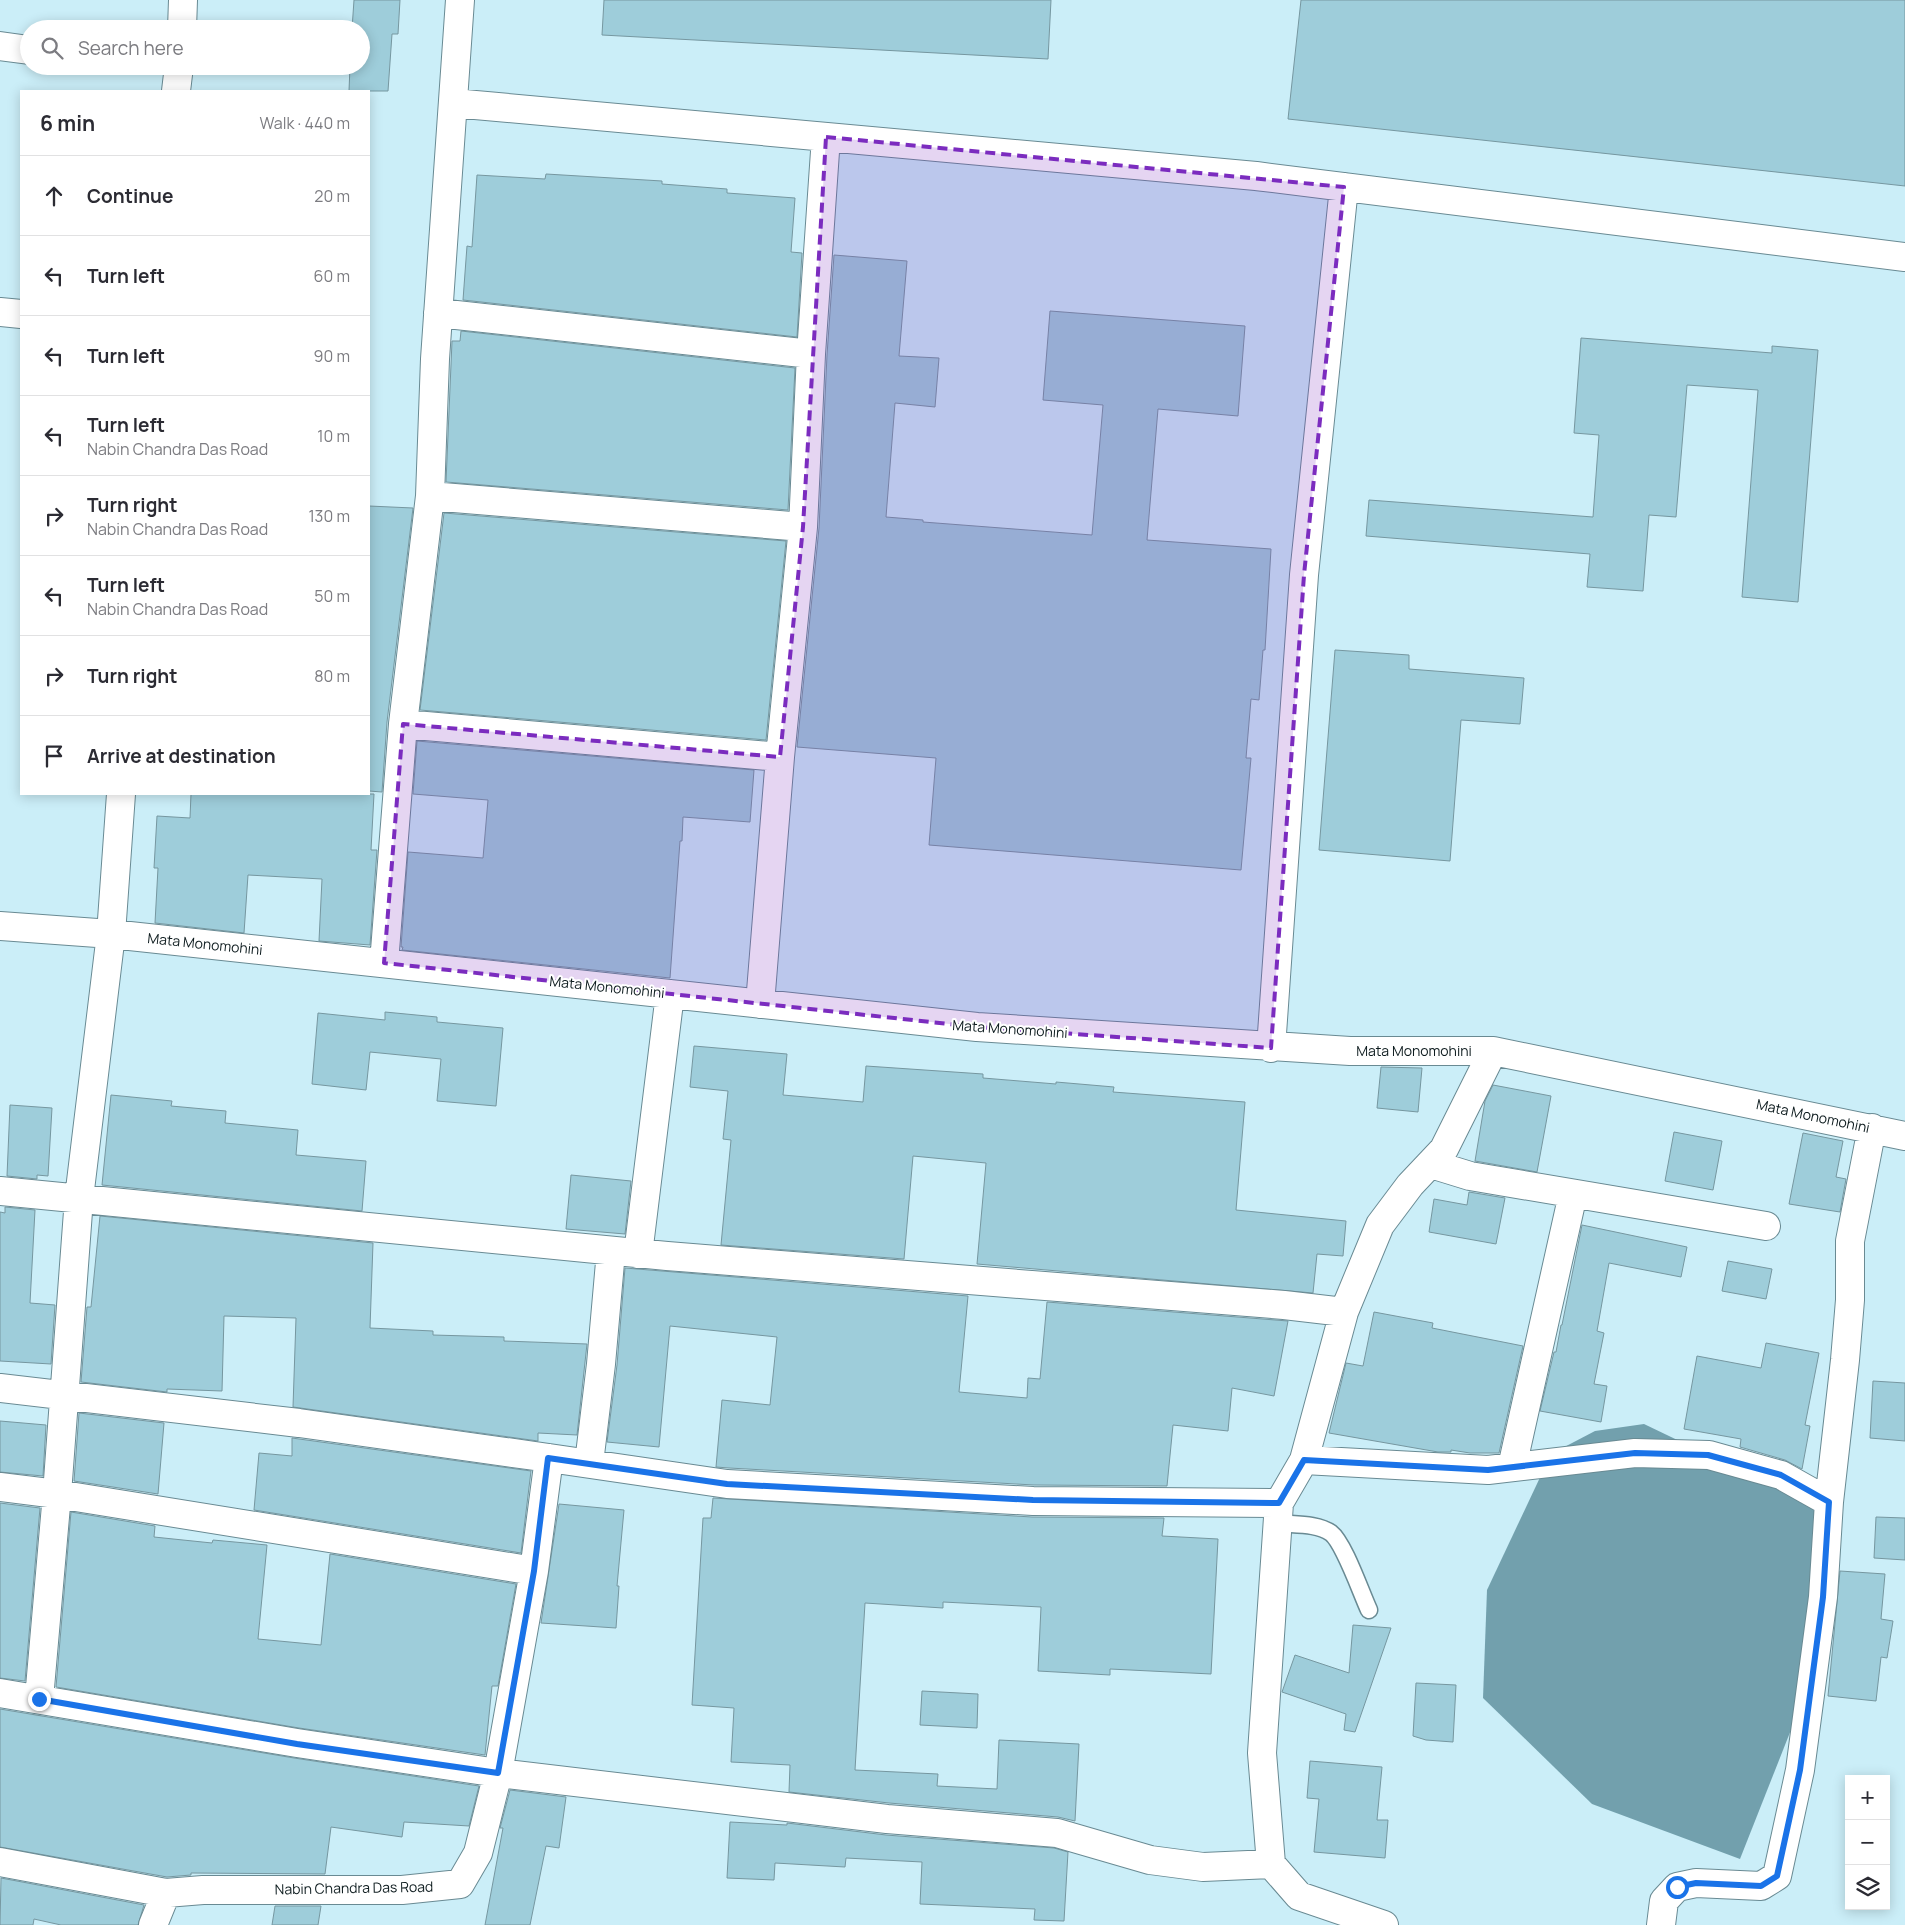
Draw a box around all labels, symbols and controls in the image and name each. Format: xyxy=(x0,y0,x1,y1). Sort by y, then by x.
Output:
search box xyxy=(20,20,370,75)
icon: search xyxy=(38,34,66,62)
text: Search here xyxy=(78,35,184,61)
text: 6 min xyxy=(40,109,95,137)
text: Walk · 440 m xyxy=(260,112,350,134)
icon: ahead xyxy=(40,182,68,210)
text: Continue xyxy=(87,183,173,209)
text: 20 m xyxy=(314,185,350,207)
icon: left xyxy=(40,262,68,290)
text: Turn left xyxy=(87,263,165,289)
text: 60 m xyxy=(314,265,350,287)
icon: left xyxy=(40,342,68,370)
text: Turn left xyxy=(87,343,165,369)
text: 90 m xyxy=(314,345,350,367)
text: Turn left xyxy=(87,412,165,438)
icon: left xyxy=(40,422,68,450)
text: 10 m xyxy=(317,425,350,447)
text: Nabin Chandra Das Road xyxy=(87,438,268,460)
text: Turn right xyxy=(87,492,177,518)
icon: right xyxy=(40,502,68,530)
text: 130 m xyxy=(308,505,350,527)
text: Nabin Chandra Das Road xyxy=(87,518,268,540)
text: Turn left xyxy=(87,572,165,598)
icon: left xyxy=(40,582,68,610)
text: 50 m xyxy=(314,585,350,607)
text: Nabin Chandra Das Road xyxy=(87,598,268,620)
icon: right xyxy=(40,662,68,690)
text: Turn right xyxy=(87,663,177,689)
text: 80 m xyxy=(314,665,350,687)
icon: arrive xyxy=(40,742,68,770)
text: Arrive at destination xyxy=(87,743,276,769)
street label: Mata Monomohini xyxy=(147,928,264,959)
street label: Mata Monomohini xyxy=(549,971,666,1002)
street label: Mata Monomohini xyxy=(952,1015,1068,1042)
street label: Mata Monomohini xyxy=(1356,1041,1472,1060)
street label: Mata Monomohini xyxy=(1755,1094,1872,1137)
route end xyxy=(28,1688,51,1711)
map controls xyxy=(1845,1775,1890,1910)
button: + xyxy=(1845,1775,1890,1820)
button: − xyxy=(1845,1820,1890,1865)
button: layers xyxy=(1845,1865,1890,1910)
route start xyxy=(1666,1876,1689,1899)
street label: Nabin Chandra Das Road xyxy=(275,1877,433,1898)

